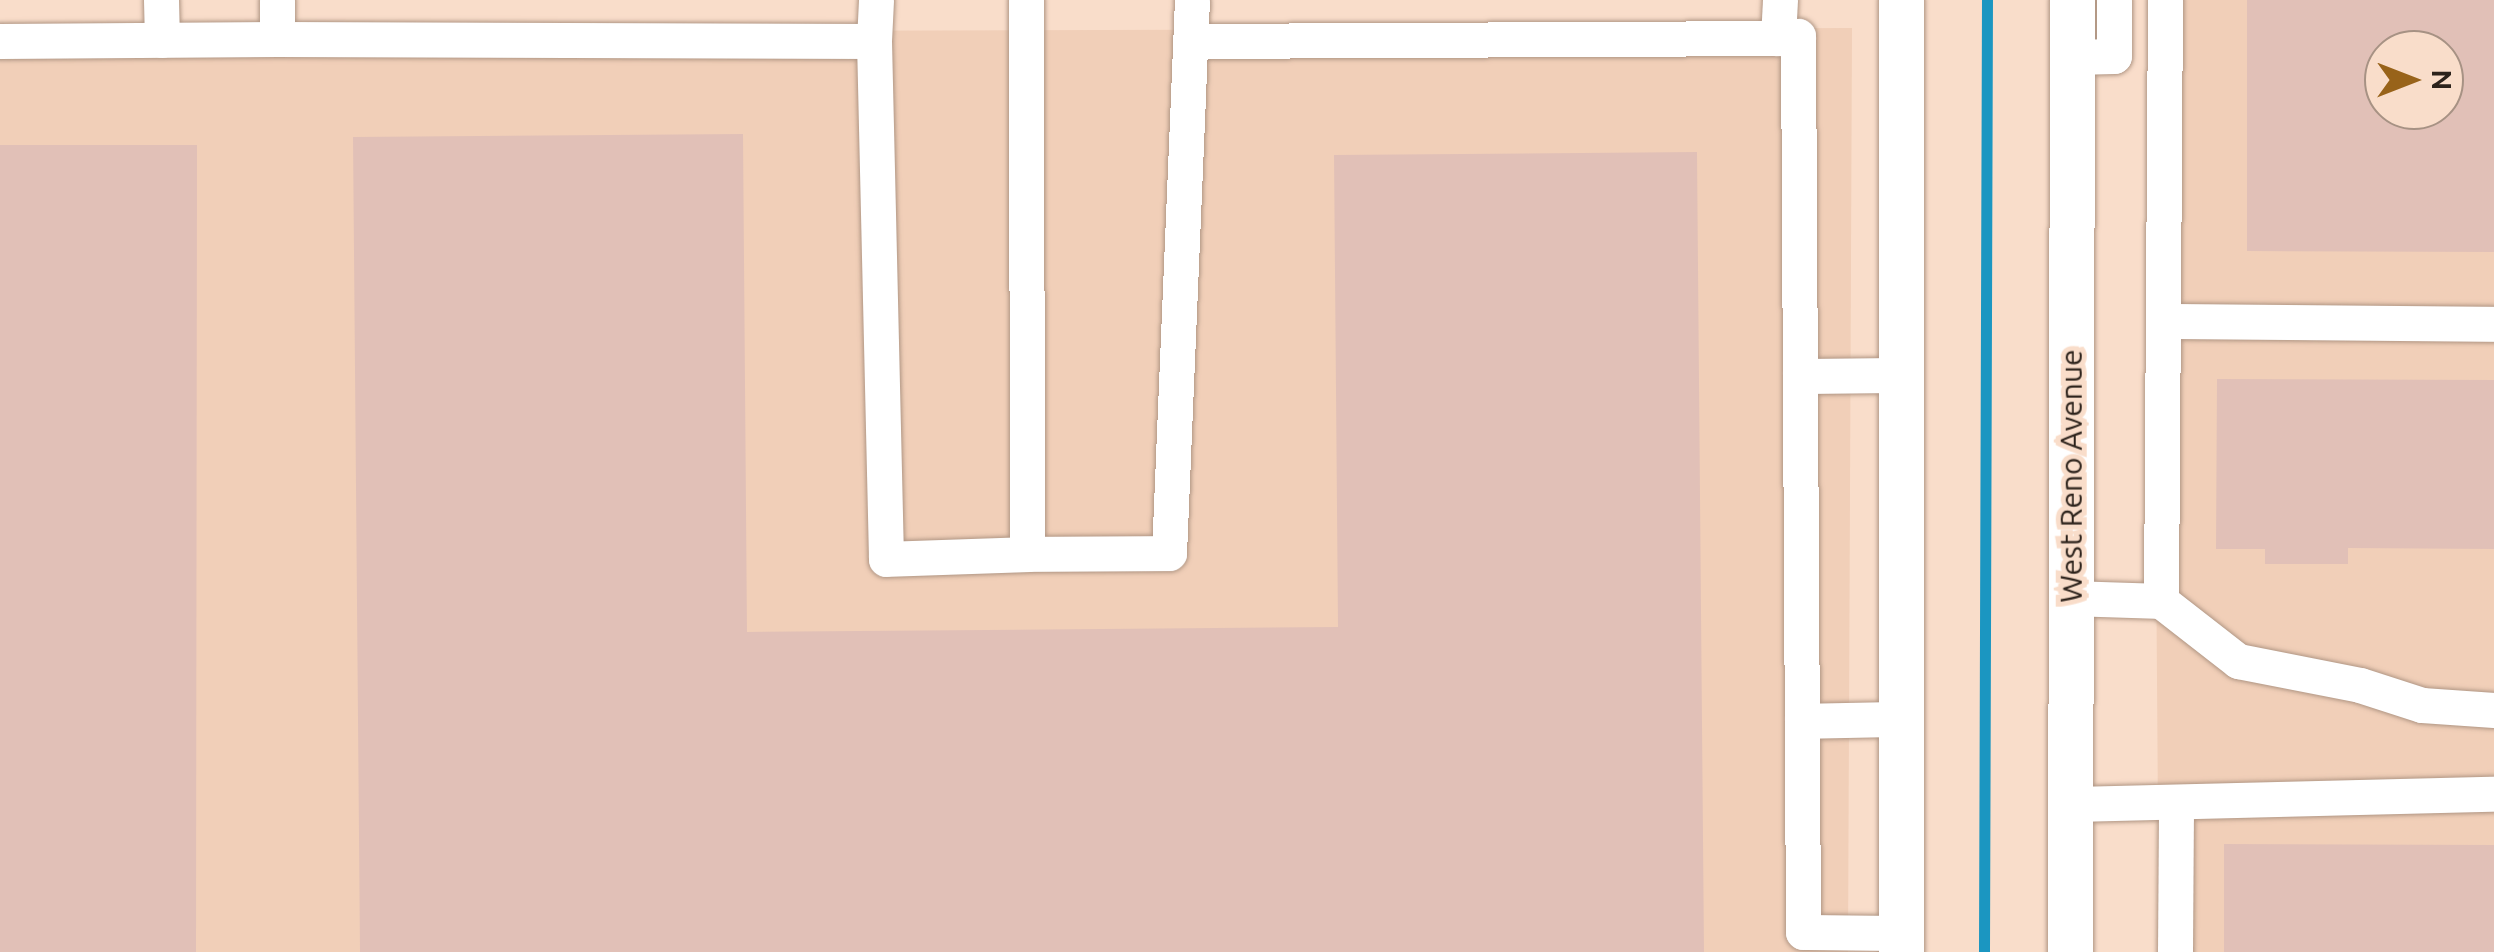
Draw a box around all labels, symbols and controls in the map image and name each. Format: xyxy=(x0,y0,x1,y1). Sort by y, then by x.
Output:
north arrow xyxy=(2364,30,2464,130)
text: N xyxy=(2427,70,2458,90)
street label: West Reno Avenue xyxy=(2053,349,2089,603)

